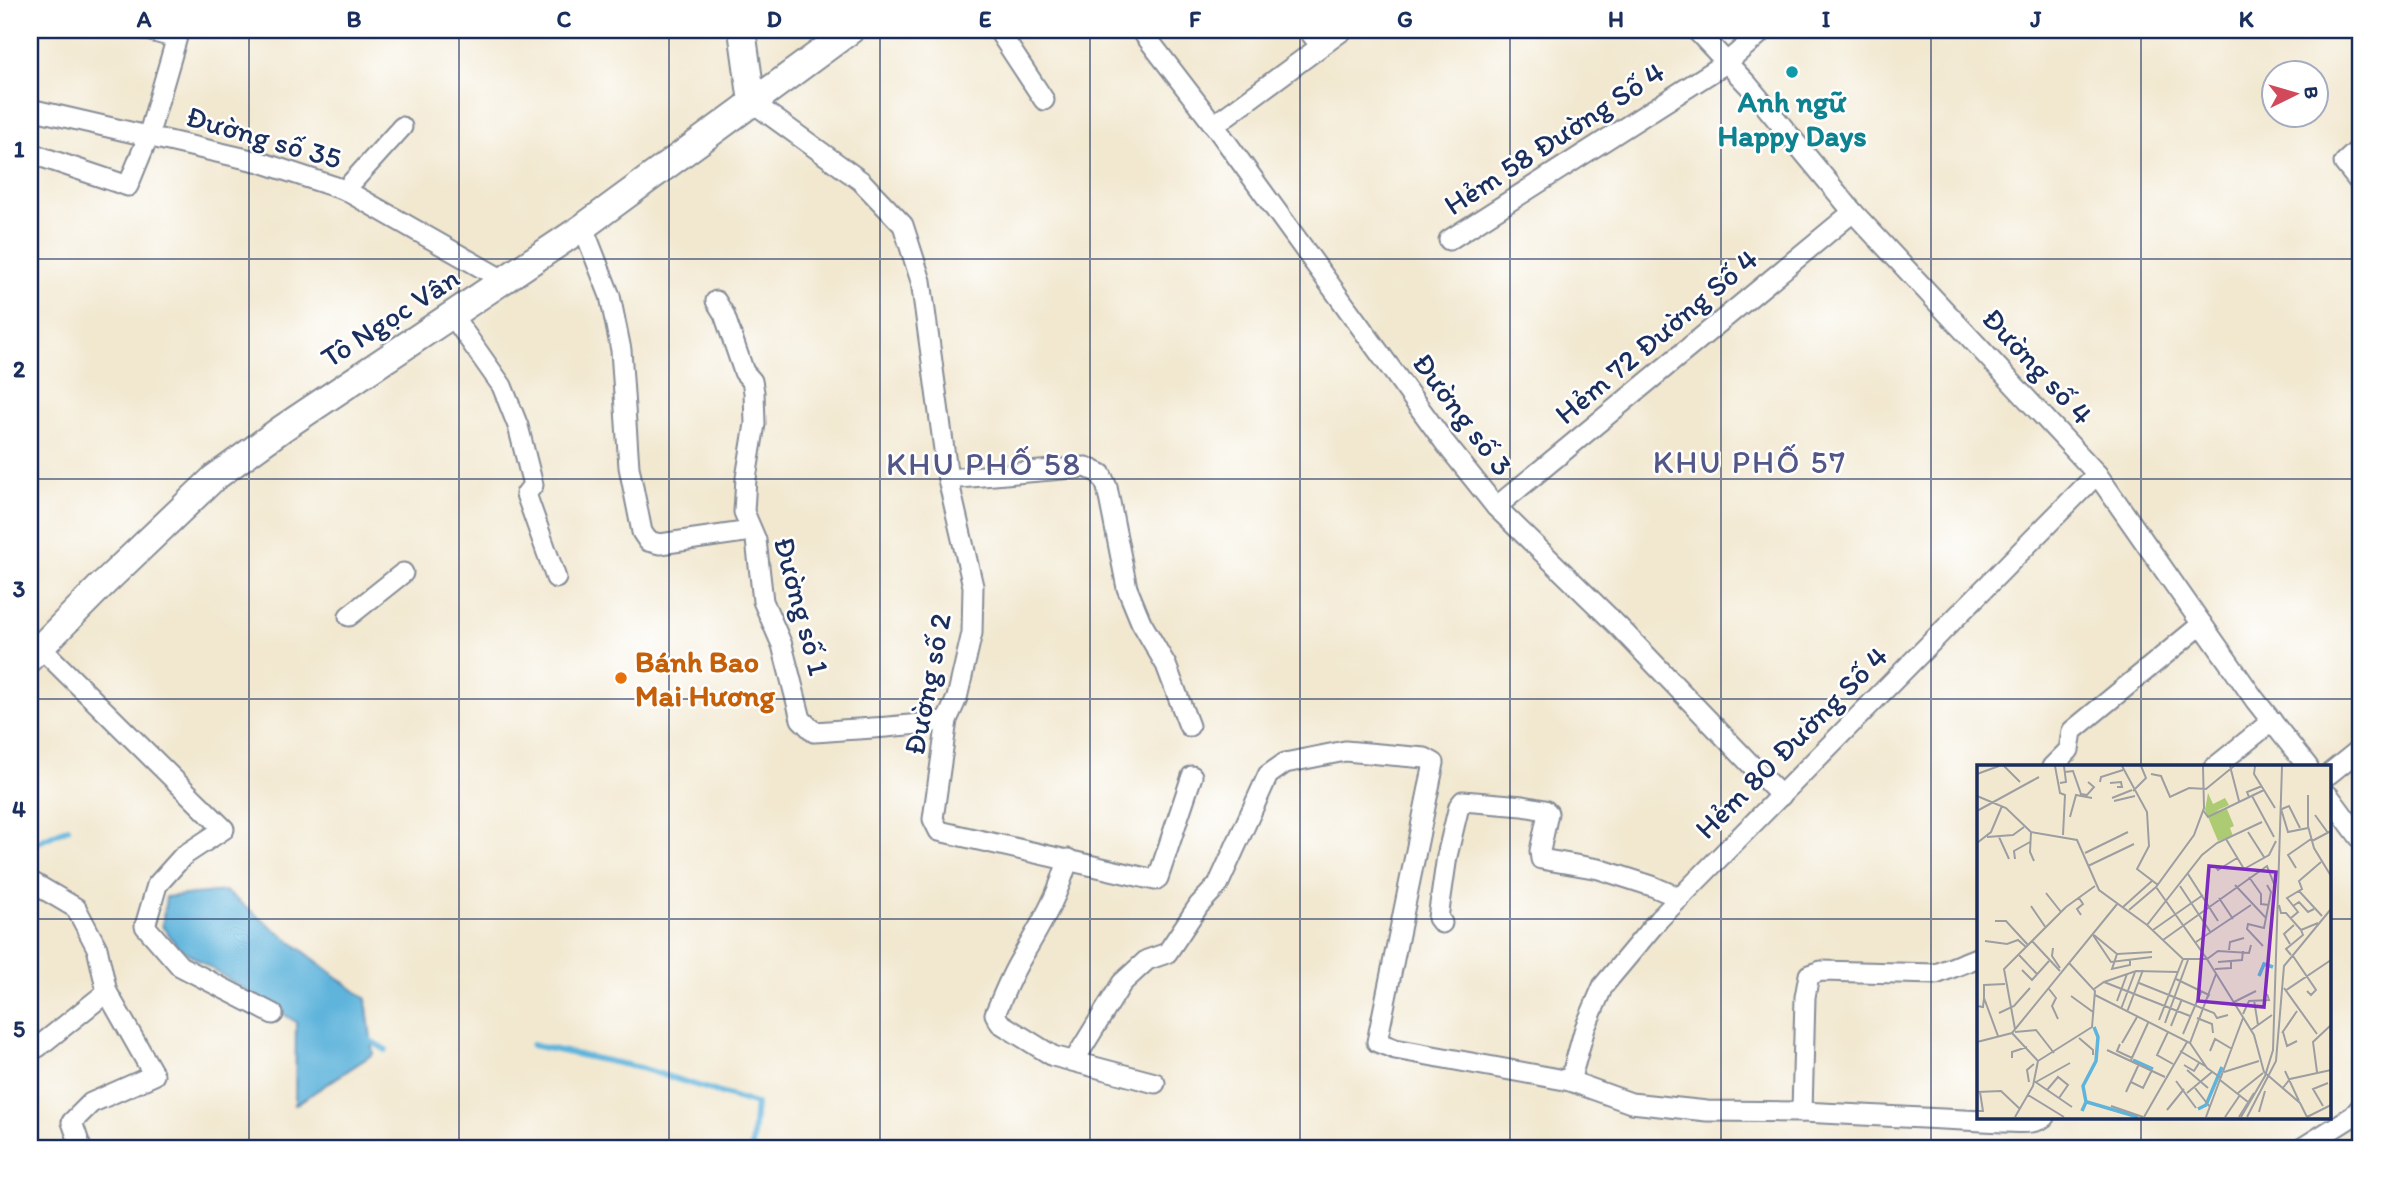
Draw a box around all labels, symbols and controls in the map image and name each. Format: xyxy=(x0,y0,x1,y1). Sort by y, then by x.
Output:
text: A xyxy=(136,5,152,33)
text: B xyxy=(347,5,362,33)
text: C xyxy=(557,5,572,33)
text: D xyxy=(766,5,782,33)
text: E xyxy=(979,5,992,33)
text: F xyxy=(1189,5,1202,33)
text: G xyxy=(1397,5,1413,33)
text: H xyxy=(1608,5,1624,33)
text: I xyxy=(1822,5,1831,33)
text: J xyxy=(2029,5,2042,33)
text: K xyxy=(2239,5,2254,33)
street label: Hẻm 58 Đường Số 4 xyxy=(1437,53,1671,223)
north arrow xyxy=(2260,60,2330,130)
marker: Anh ngữ Happy Days xyxy=(1784,64,1800,80)
place label: Anh ngữ Happy Days xyxy=(1717,83,1867,154)
text: B xyxy=(2299,85,2323,100)
street label: Đường số 35 xyxy=(182,97,346,177)
text: 1 xyxy=(14,135,25,163)
street label: Hẻm 72 Đường Số 4 xyxy=(1547,240,1765,432)
street label: Tô Ngọc Vân xyxy=(314,259,466,375)
street label: Đường số 4 xyxy=(1975,300,2101,432)
street label: Đường số 3 xyxy=(1405,345,1521,483)
text: 2 xyxy=(13,355,26,383)
district label: KHU PHỐ 57 xyxy=(1653,443,1847,481)
district label: KHU PHỐ 58 xyxy=(886,445,1082,483)
street label: Đường số 1 xyxy=(766,533,838,679)
text: 3 xyxy=(13,575,26,603)
street label: Đường số 2 xyxy=(895,610,959,758)
street label: Hẻm 80 Đường Số 4 xyxy=(1687,638,1895,846)
place label: Bánh Bao Mai Hương xyxy=(635,643,775,714)
marker: Bánh Bao Mai Hương xyxy=(613,670,629,686)
inset map xyxy=(1977,765,2330,1118)
text: 4 xyxy=(12,795,26,823)
text: 5 xyxy=(13,1015,25,1043)

